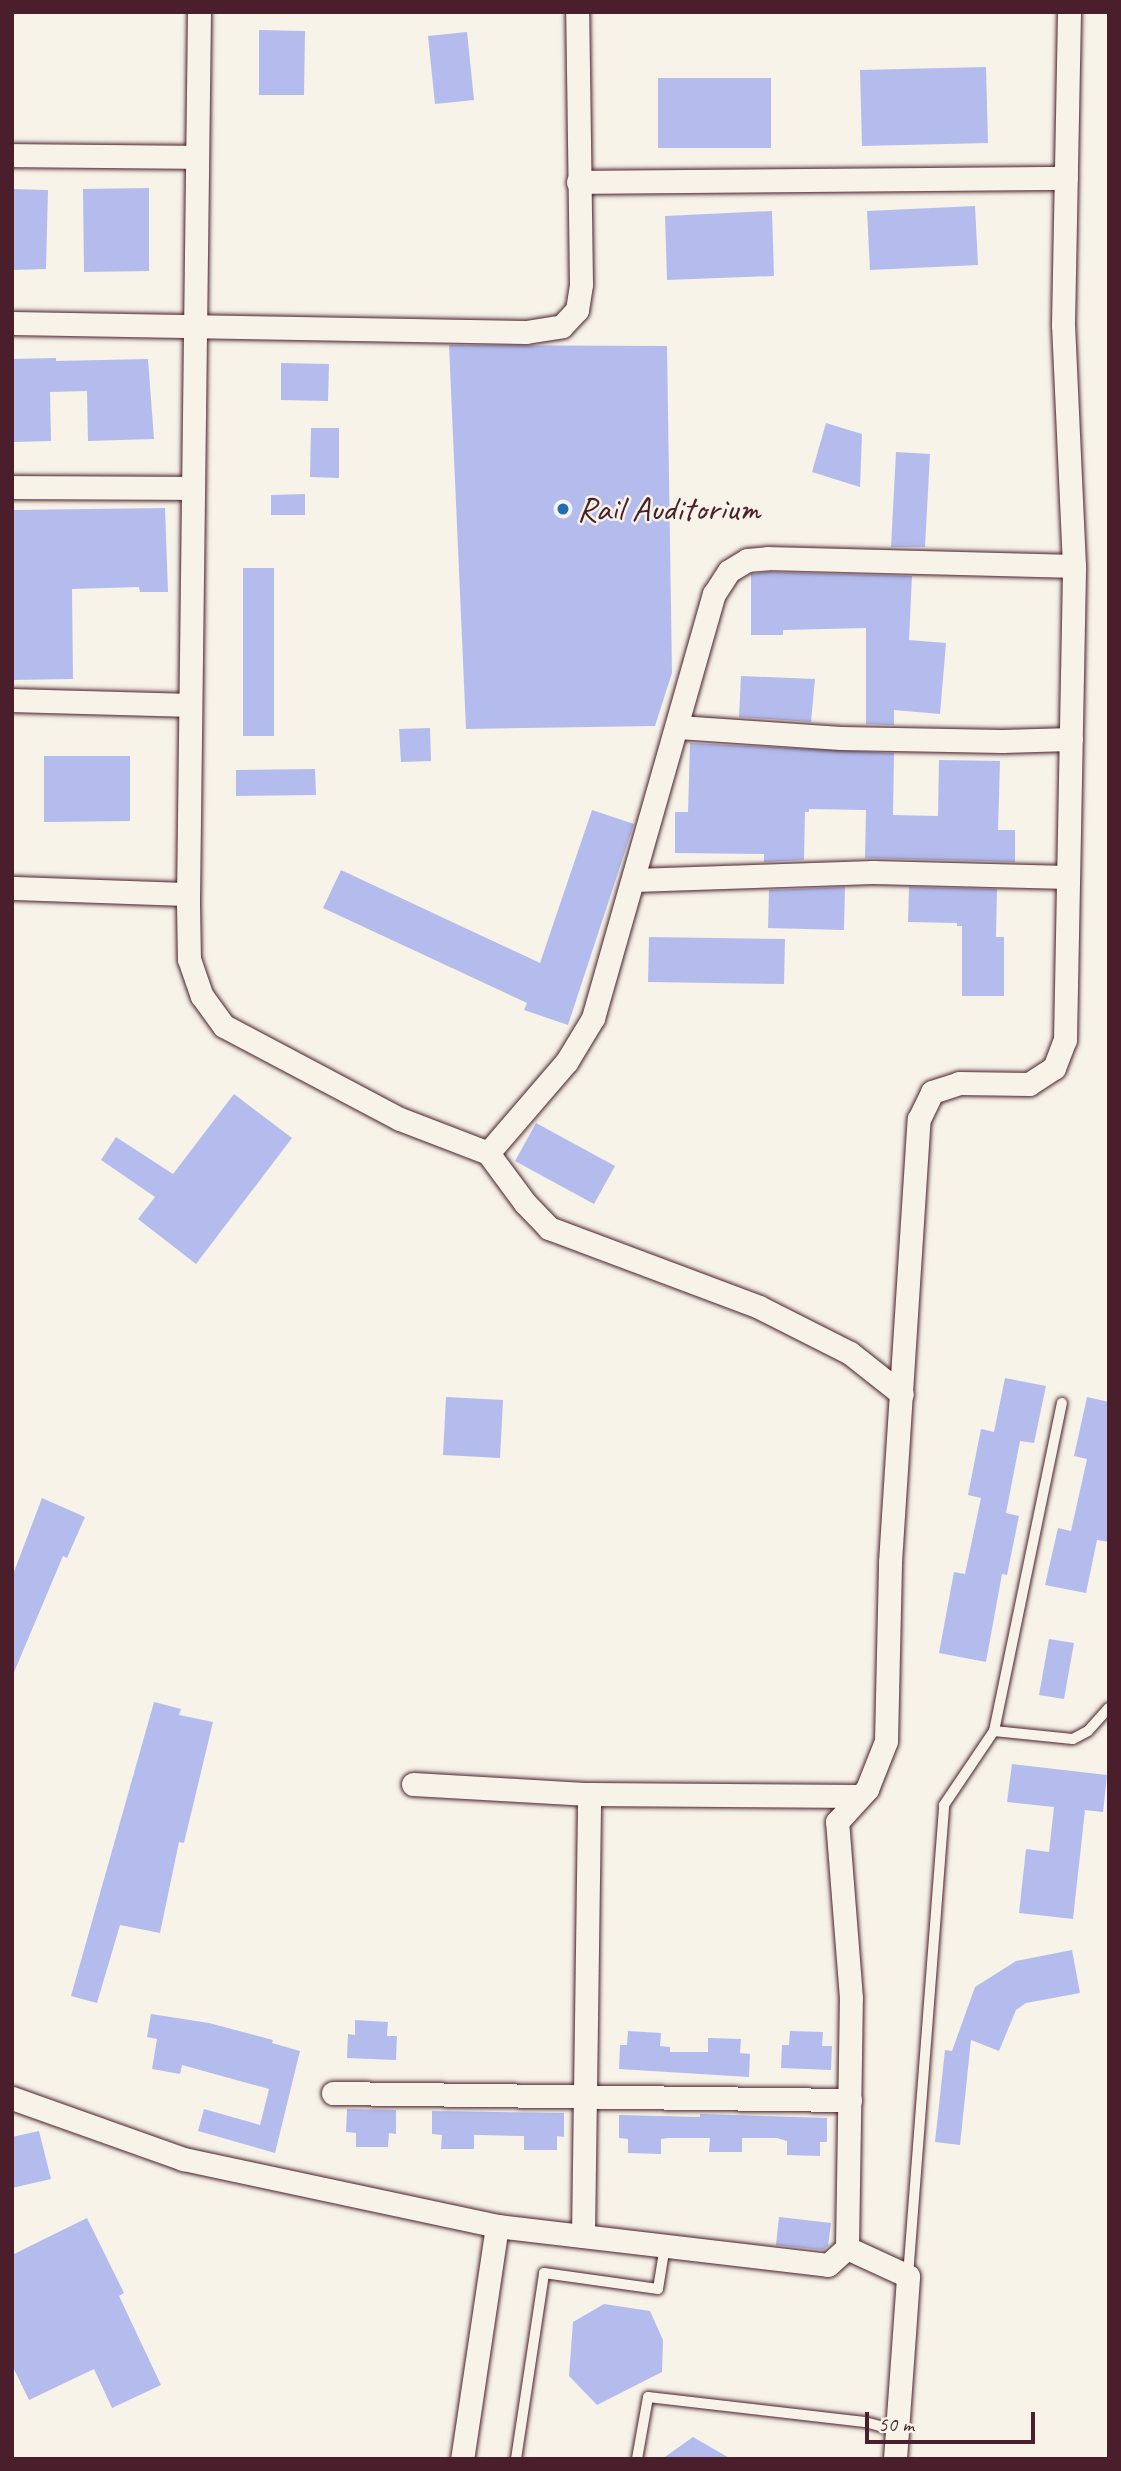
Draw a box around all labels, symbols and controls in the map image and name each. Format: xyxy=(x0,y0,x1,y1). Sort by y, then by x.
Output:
place label: Rail Auditorium xyxy=(577,488,758,530)
marker: Rail Auditorium xyxy=(555,501,571,517)
scale bar xyxy=(869,2398,1039,2442)
text: 50 m xyxy=(878,2411,914,2437)

